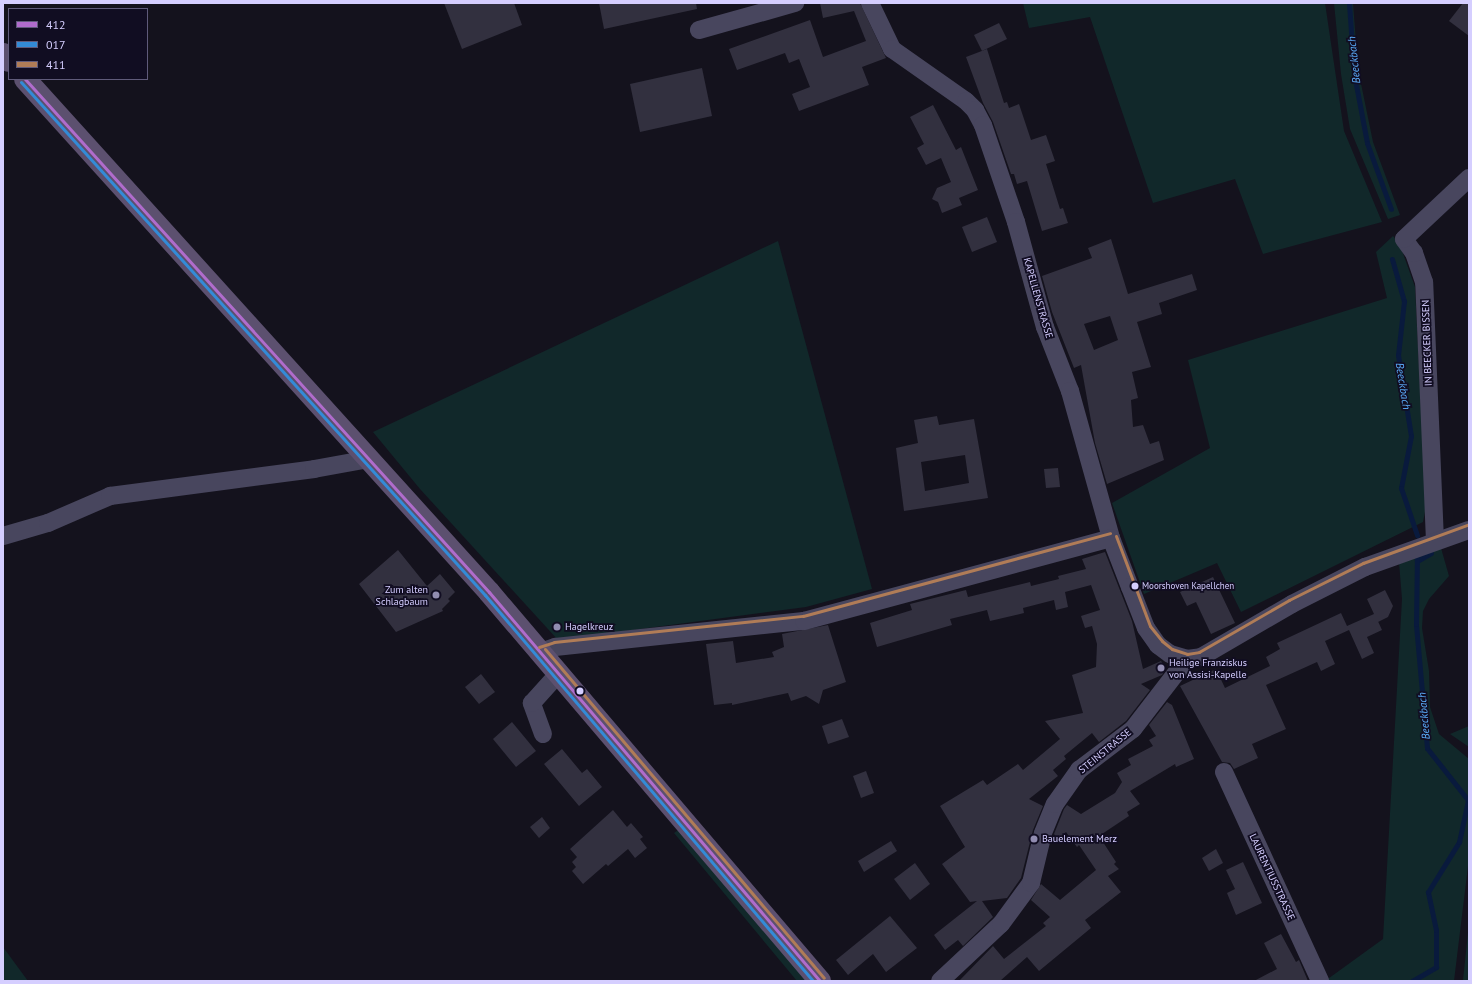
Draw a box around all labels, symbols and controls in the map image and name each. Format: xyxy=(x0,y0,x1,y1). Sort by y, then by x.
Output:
legend xyxy=(8,8,148,80)
text: 412 xyxy=(46,17,66,32)
water label: Beeckbach xyxy=(1345,36,1363,84)
text: 017 xyxy=(46,37,66,52)
text: 411 xyxy=(46,57,66,72)
street label: KAPELLENSTRASSE xyxy=(1021,256,1055,340)
street label: IN BEECKER BISSEN xyxy=(1420,300,1434,386)
water label: Beeckbach xyxy=(1393,362,1413,410)
marker: Moorshoven Kapellchen xyxy=(1130,581,1140,591)
place label: Moorshoven Kapellchen xyxy=(1142,581,1234,591)
place label: Zum alten Schlagbaum xyxy=(376,583,428,606)
marker: Zum alten Schlagbaum xyxy=(431,590,441,600)
place label: Hagelkreuz xyxy=(565,621,613,633)
marker: Hagelkreuz xyxy=(552,622,562,632)
place label: Heilige Franziskus von Assisi-Kapelle xyxy=(1169,656,1247,680)
marker: Heilige Franziskus von Assisi-Kapelle xyxy=(1156,663,1166,673)
unlabelled marker xyxy=(575,686,585,696)
water label: Beeckbach xyxy=(1415,692,1433,740)
street label: STEINSTRASSE xyxy=(1076,726,1134,776)
street label: LAURENTIUSSTRASSE xyxy=(1247,832,1297,922)
place label: Bauelement Merz xyxy=(1042,833,1117,845)
marker: Bauelement Merz xyxy=(1029,834,1039,844)

